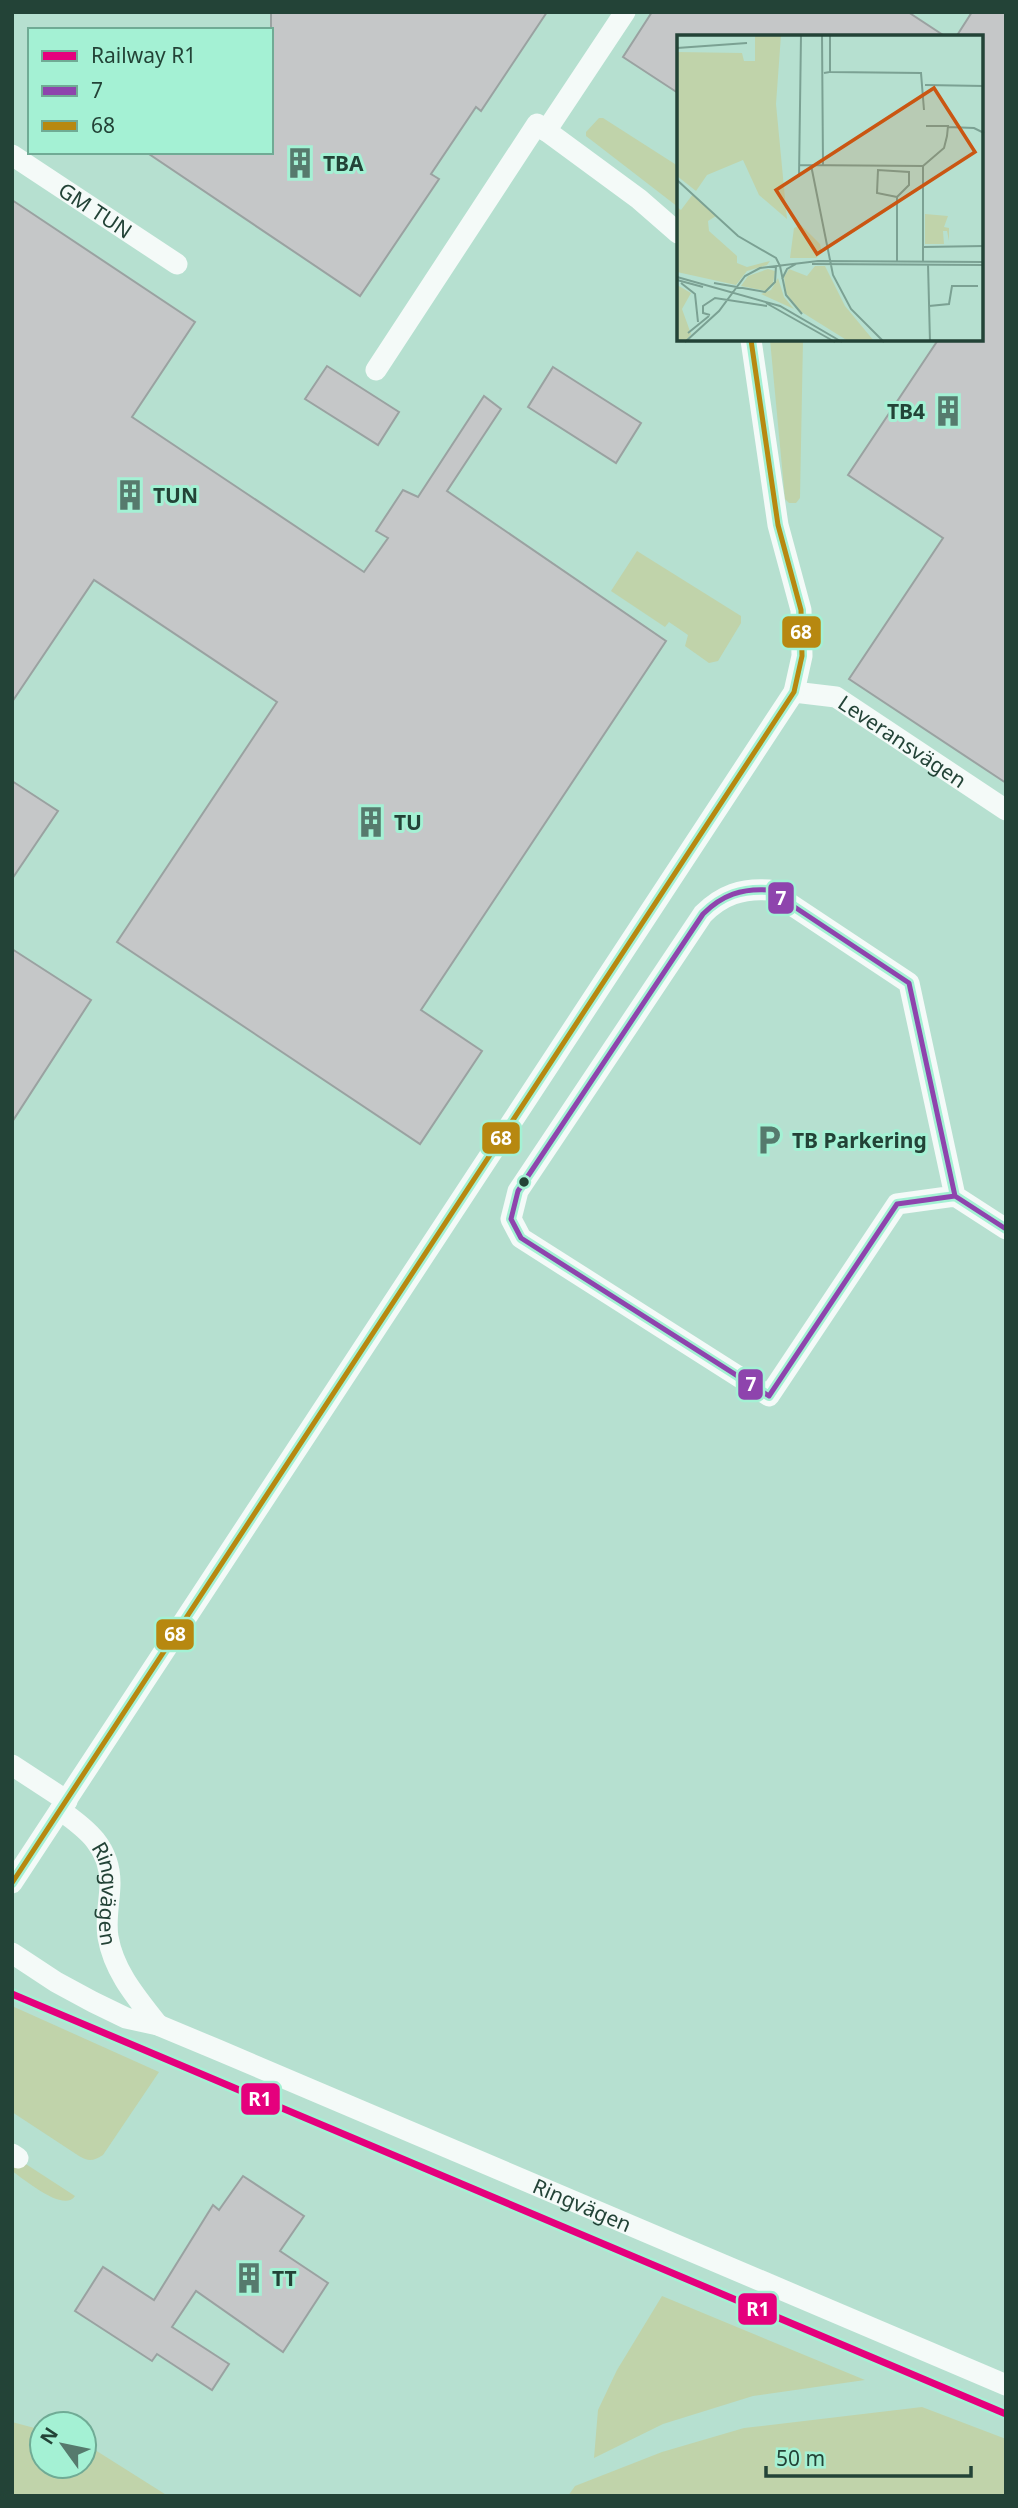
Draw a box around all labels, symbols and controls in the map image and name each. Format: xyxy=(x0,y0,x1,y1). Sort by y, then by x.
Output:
legend xyxy=(28,28,273,154)
inset map xyxy=(677,35,983,341)
text: Railway R1 xyxy=(91,41,196,69)
text: 7 xyxy=(91,76,103,104)
text: 68 xyxy=(91,111,115,139)
building icon: TBA xyxy=(283,146,317,180)
place label: TBA xyxy=(323,149,364,177)
street label: GM TUN xyxy=(53,176,138,245)
building icon: TB4 xyxy=(931,394,965,428)
place label: TB4 xyxy=(887,397,925,425)
building icon: TUN xyxy=(113,478,147,512)
place label: TUN xyxy=(153,481,198,509)
line badge: 68 xyxy=(781,615,822,649)
text: 68 xyxy=(790,619,812,645)
street label: Leveransvägen xyxy=(833,688,972,794)
building icon: TU xyxy=(354,805,388,839)
place label: TU xyxy=(394,808,422,836)
line badge: 7 xyxy=(767,881,795,915)
text: 7 xyxy=(776,885,787,911)
line badge: 68 xyxy=(481,1121,521,1155)
parking icon: TB Parkering xyxy=(752,1123,786,1157)
text: 68 xyxy=(490,1125,512,1151)
place label: TB Parkering xyxy=(792,1126,927,1154)
unlabelled marker xyxy=(517,1175,531,1189)
line badge: 7 xyxy=(737,1368,764,1401)
text: 7 xyxy=(746,1371,757,1397)
line badge: 68 xyxy=(155,1618,195,1651)
text: 68 xyxy=(164,1621,186,1647)
street label: Ringvägen xyxy=(86,1836,124,1948)
line badge: R1 xyxy=(240,2082,281,2116)
text: R1 xyxy=(248,2086,272,2112)
street label: Ringvägen xyxy=(529,2172,636,2238)
building icon: TT xyxy=(232,2261,266,2295)
place label: TT xyxy=(272,2264,297,2292)
line badge: R1 xyxy=(737,2292,778,2326)
text: R1 xyxy=(746,2296,770,2322)
north arrow xyxy=(28,2410,98,2480)
text: N xyxy=(34,2422,64,2449)
scale bar xyxy=(766,2434,971,2478)
text: 50 m xyxy=(776,2444,825,2472)

